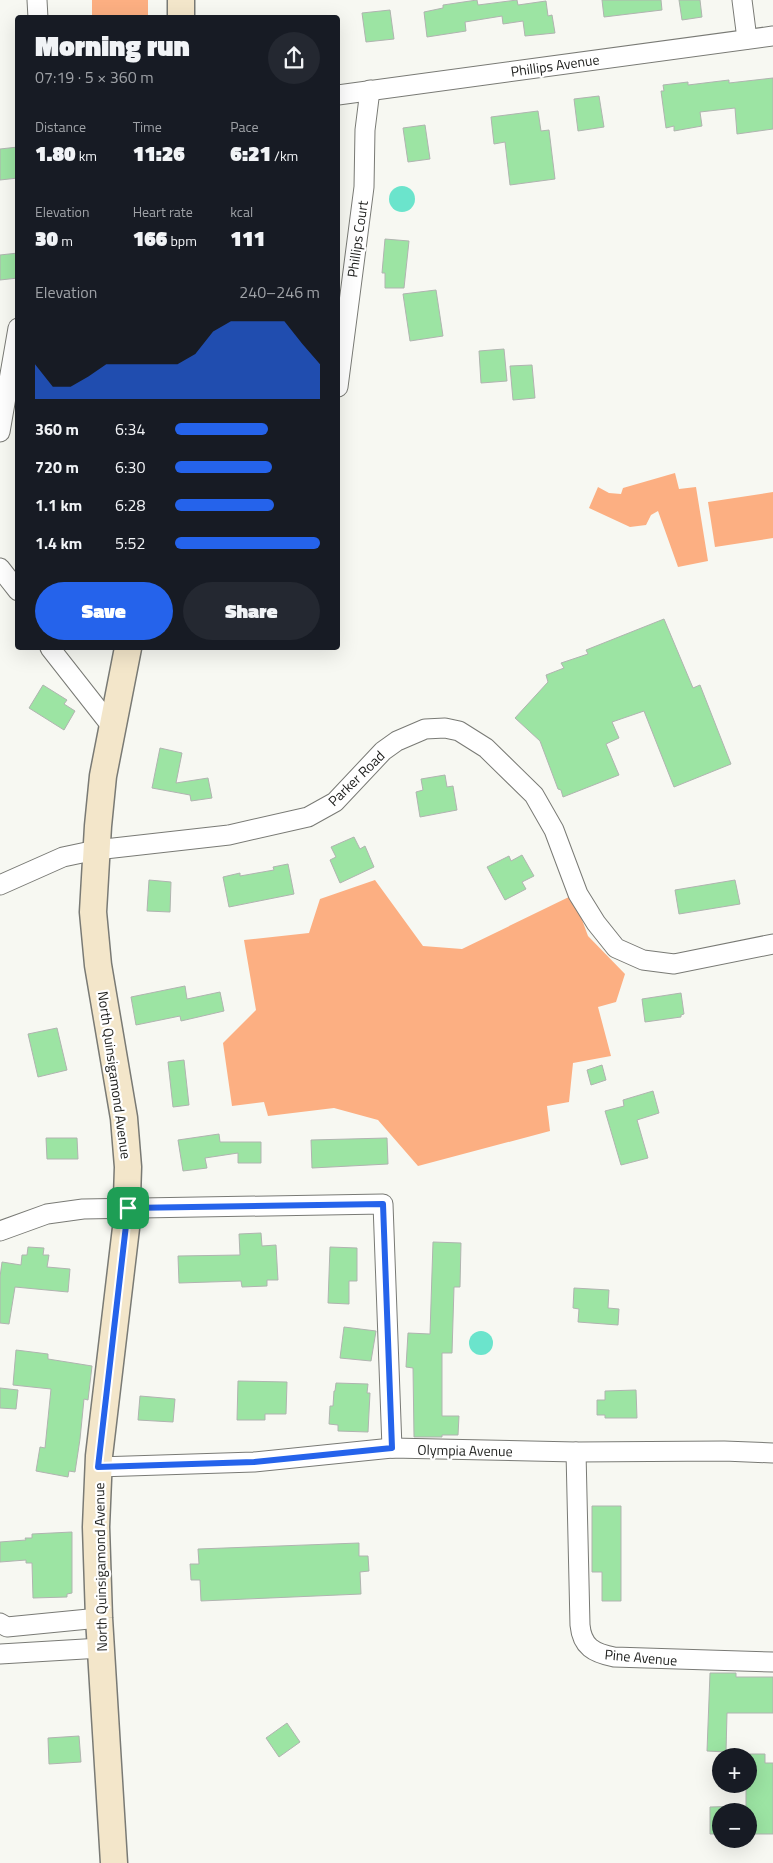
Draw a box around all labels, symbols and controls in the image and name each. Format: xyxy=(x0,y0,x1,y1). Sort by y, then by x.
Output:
text: Morning run xyxy=(35,24,190,67)
button: share xyxy=(268,32,320,84)
street label: Phillips Avenue xyxy=(509,48,601,82)
text: 07:19 · 5 × 360 m xyxy=(35,65,154,89)
text: Distance xyxy=(35,116,86,137)
text: Time xyxy=(133,116,162,137)
text: Pace xyxy=(230,116,259,137)
text: 1.80 xyxy=(35,137,76,169)
text: 11:26 xyxy=(133,137,185,169)
text: 6:21 xyxy=(230,137,271,169)
text: km xyxy=(76,145,97,166)
text: /km xyxy=(271,145,298,166)
street label: Phillips Court xyxy=(341,199,373,279)
text: Elevation xyxy=(35,201,89,222)
text: Heart rate xyxy=(133,201,193,222)
text: kcal xyxy=(230,201,253,222)
text: 30 xyxy=(35,222,58,254)
text: 166 xyxy=(133,222,167,254)
text: 111 xyxy=(230,222,265,254)
text: m xyxy=(58,230,73,251)
text: bpm xyxy=(167,230,197,251)
text: Elevation xyxy=(35,280,97,304)
text: 240–246 m xyxy=(239,280,320,304)
text: 360 m xyxy=(35,417,79,441)
text: 6:34 xyxy=(115,417,145,441)
text: 720 m xyxy=(35,455,79,479)
text: 6:30 xyxy=(115,455,145,479)
text: 1.1 km xyxy=(35,493,82,517)
text: 6:28 xyxy=(115,493,145,517)
text: 1.4 km xyxy=(35,531,82,555)
text: 5:52 xyxy=(115,531,145,555)
button: Save xyxy=(35,582,173,640)
button: Share xyxy=(183,582,320,640)
street label: Parker Road xyxy=(323,745,389,811)
street label: North Quinsigamond Avenue xyxy=(93,990,137,1160)
pin xyxy=(107,1187,149,1229)
icon: arrive xyxy=(114,1194,142,1222)
street label: Olympia Avenue xyxy=(417,1439,513,1461)
street label: North Quinsigamond Avenue xyxy=(88,1482,112,1652)
street label: Pine Avenue xyxy=(604,1643,678,1671)
map controls xyxy=(712,1748,757,1848)
button: + xyxy=(712,1748,757,1793)
button: − xyxy=(712,1803,757,1848)

